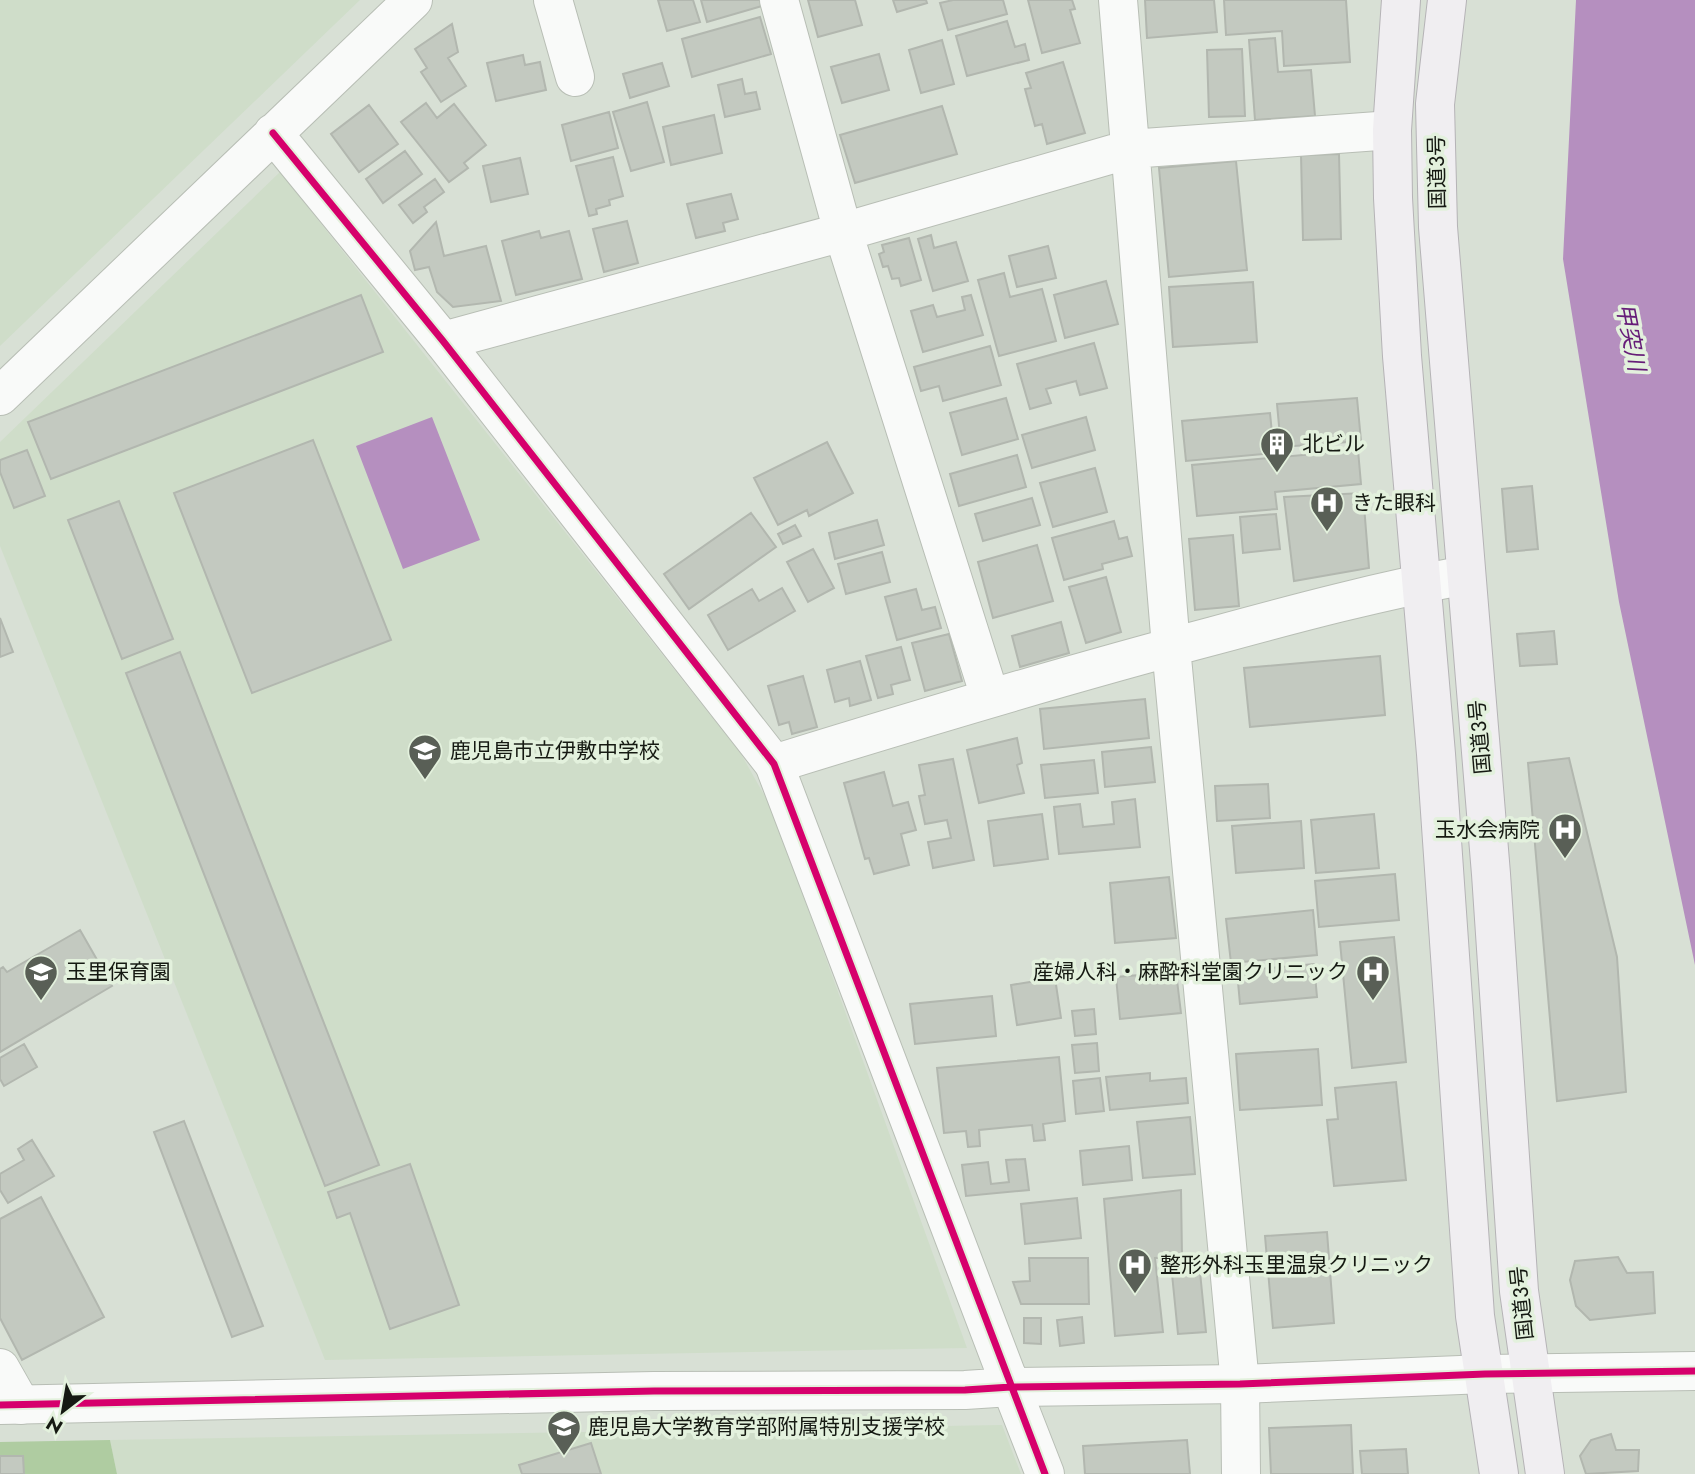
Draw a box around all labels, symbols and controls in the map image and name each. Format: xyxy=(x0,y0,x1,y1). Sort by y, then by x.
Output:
street label: 国道3号 xyxy=(1421,135,1453,209)
water label: 甲突川 xyxy=(1608,300,1655,377)
building icon: 北ビル xyxy=(1258,425,1296,474)
place label: 北ビル xyxy=(1302,429,1365,459)
hospital icon: きた眼科 xyxy=(1308,484,1346,533)
place label: きた眼科 xyxy=(1352,488,1436,518)
street label: 国道3号 xyxy=(1462,699,1498,775)
school or university icon: 鹿児島市立伊敷中学校 xyxy=(406,732,444,781)
place label: 鹿児島市立伊敷中学校 xyxy=(450,736,660,766)
hospital icon: 玉水会病院 xyxy=(1546,811,1584,860)
place label: 玉水会病院 xyxy=(1435,815,1540,845)
school or university icon: 玉里保育園 xyxy=(22,953,60,1002)
hospital icon: 産婦人科・麻酔科堂園クリニック xyxy=(1354,953,1392,1002)
place label: 玉里保育園 xyxy=(66,957,171,987)
place label: 産婦人科・麻酔科堂園クリニック xyxy=(1033,957,1348,987)
hospital icon: 整形外科玉里温泉クリニック xyxy=(1116,1246,1154,1295)
place label: 整形外科玉里温泉クリニック xyxy=(1160,1250,1433,1280)
street label: 国道3号 xyxy=(1503,1264,1541,1342)
north arrow xyxy=(28,1376,98,1446)
school or university icon: 鹿児島大学教育学部附属特別支援学校 xyxy=(545,1408,583,1457)
text: N xyxy=(41,1410,68,1441)
place label: 鹿児島大学教育学部附属特別支援学校 xyxy=(588,1412,945,1442)

